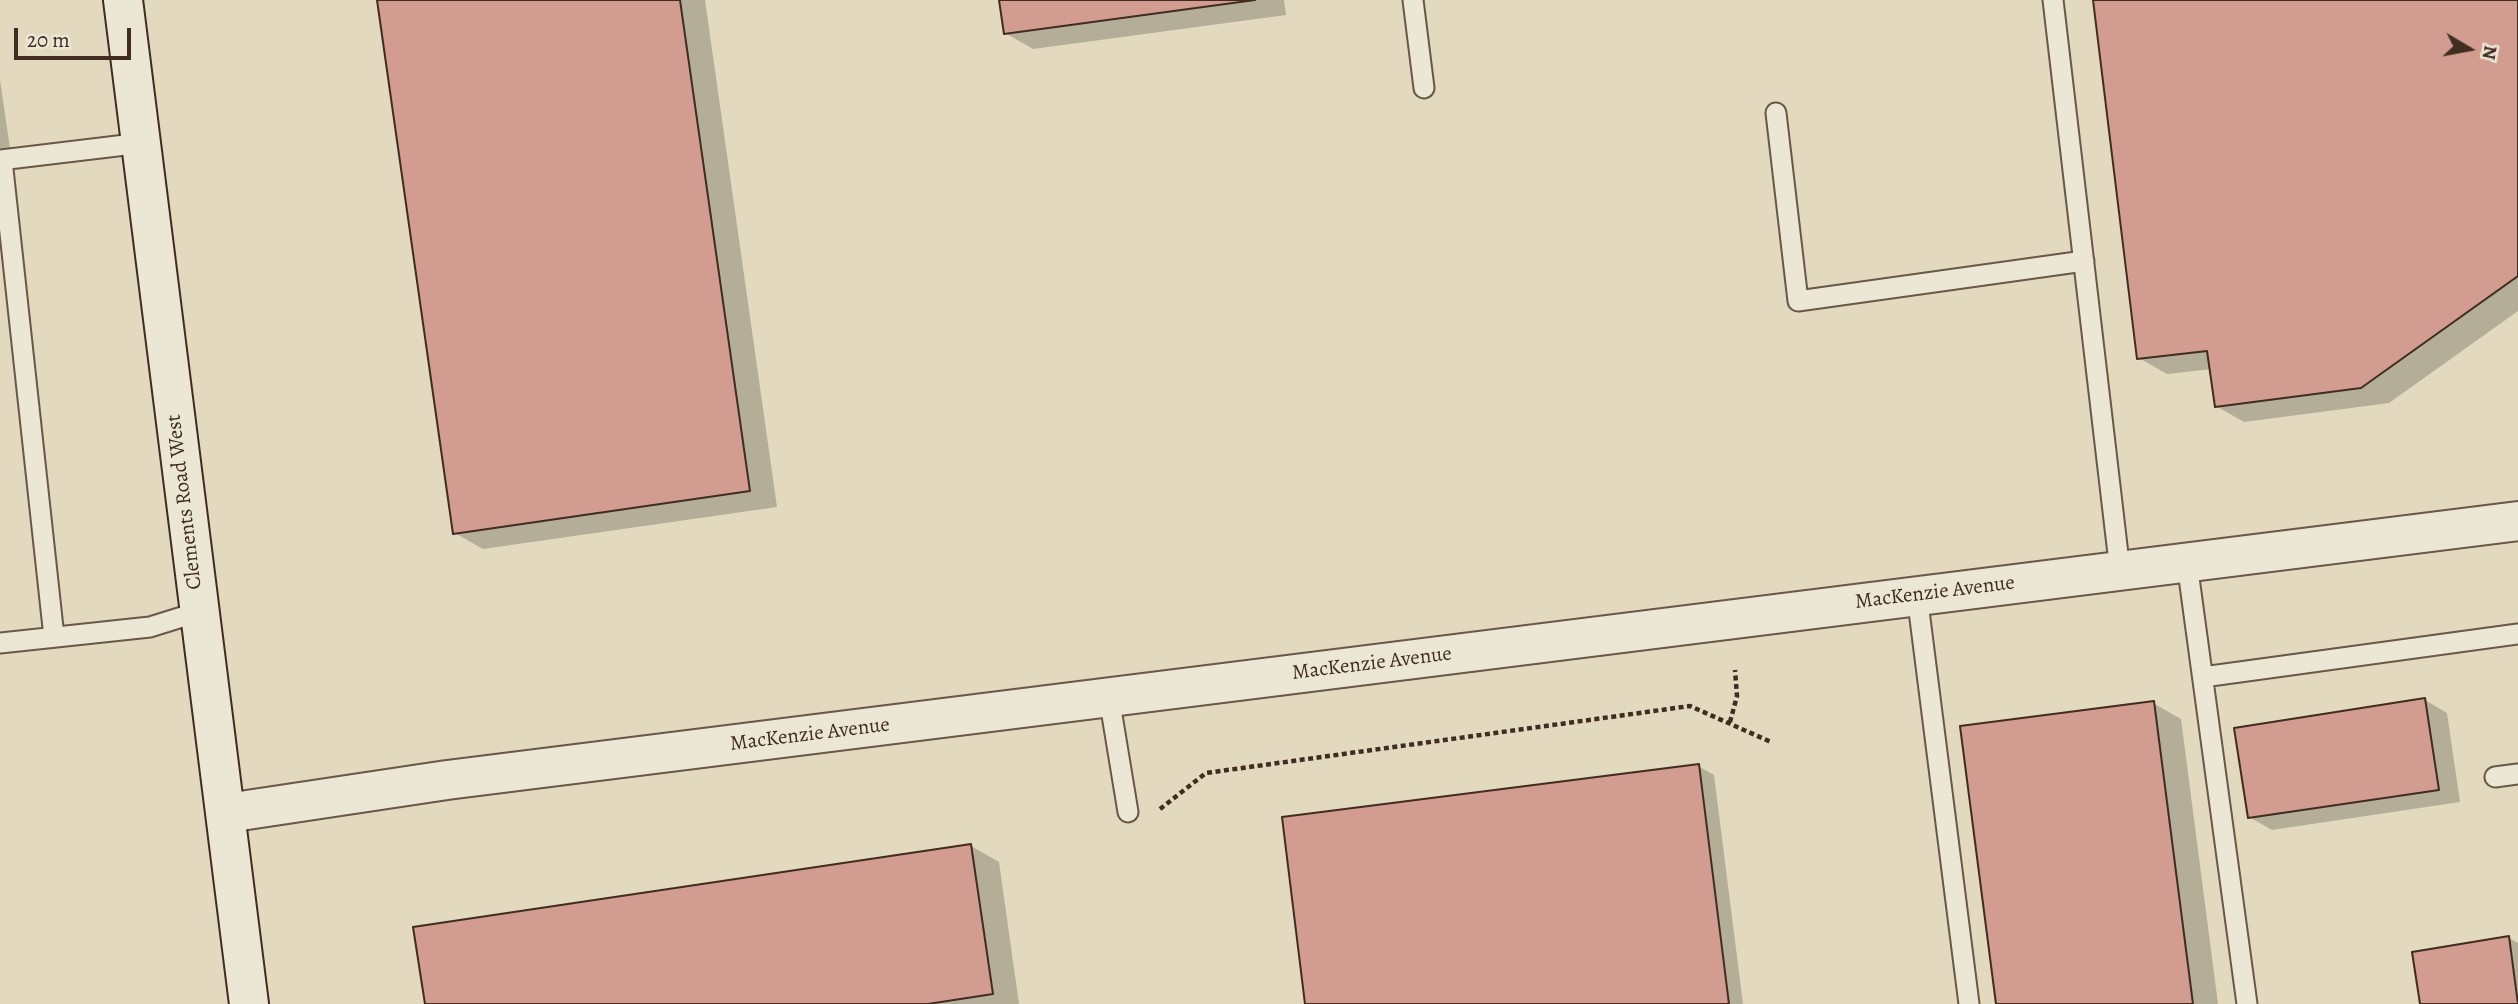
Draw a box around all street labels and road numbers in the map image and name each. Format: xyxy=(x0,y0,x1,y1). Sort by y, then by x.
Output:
street label: Clements Road West xyxy=(162,413,208,591)
street label: MacKenzie Avenue xyxy=(1854,571,2016,615)
street label: MacKenzie Avenue xyxy=(1291,642,1453,686)
street label: MacKenzie Avenue xyxy=(729,713,891,757)

